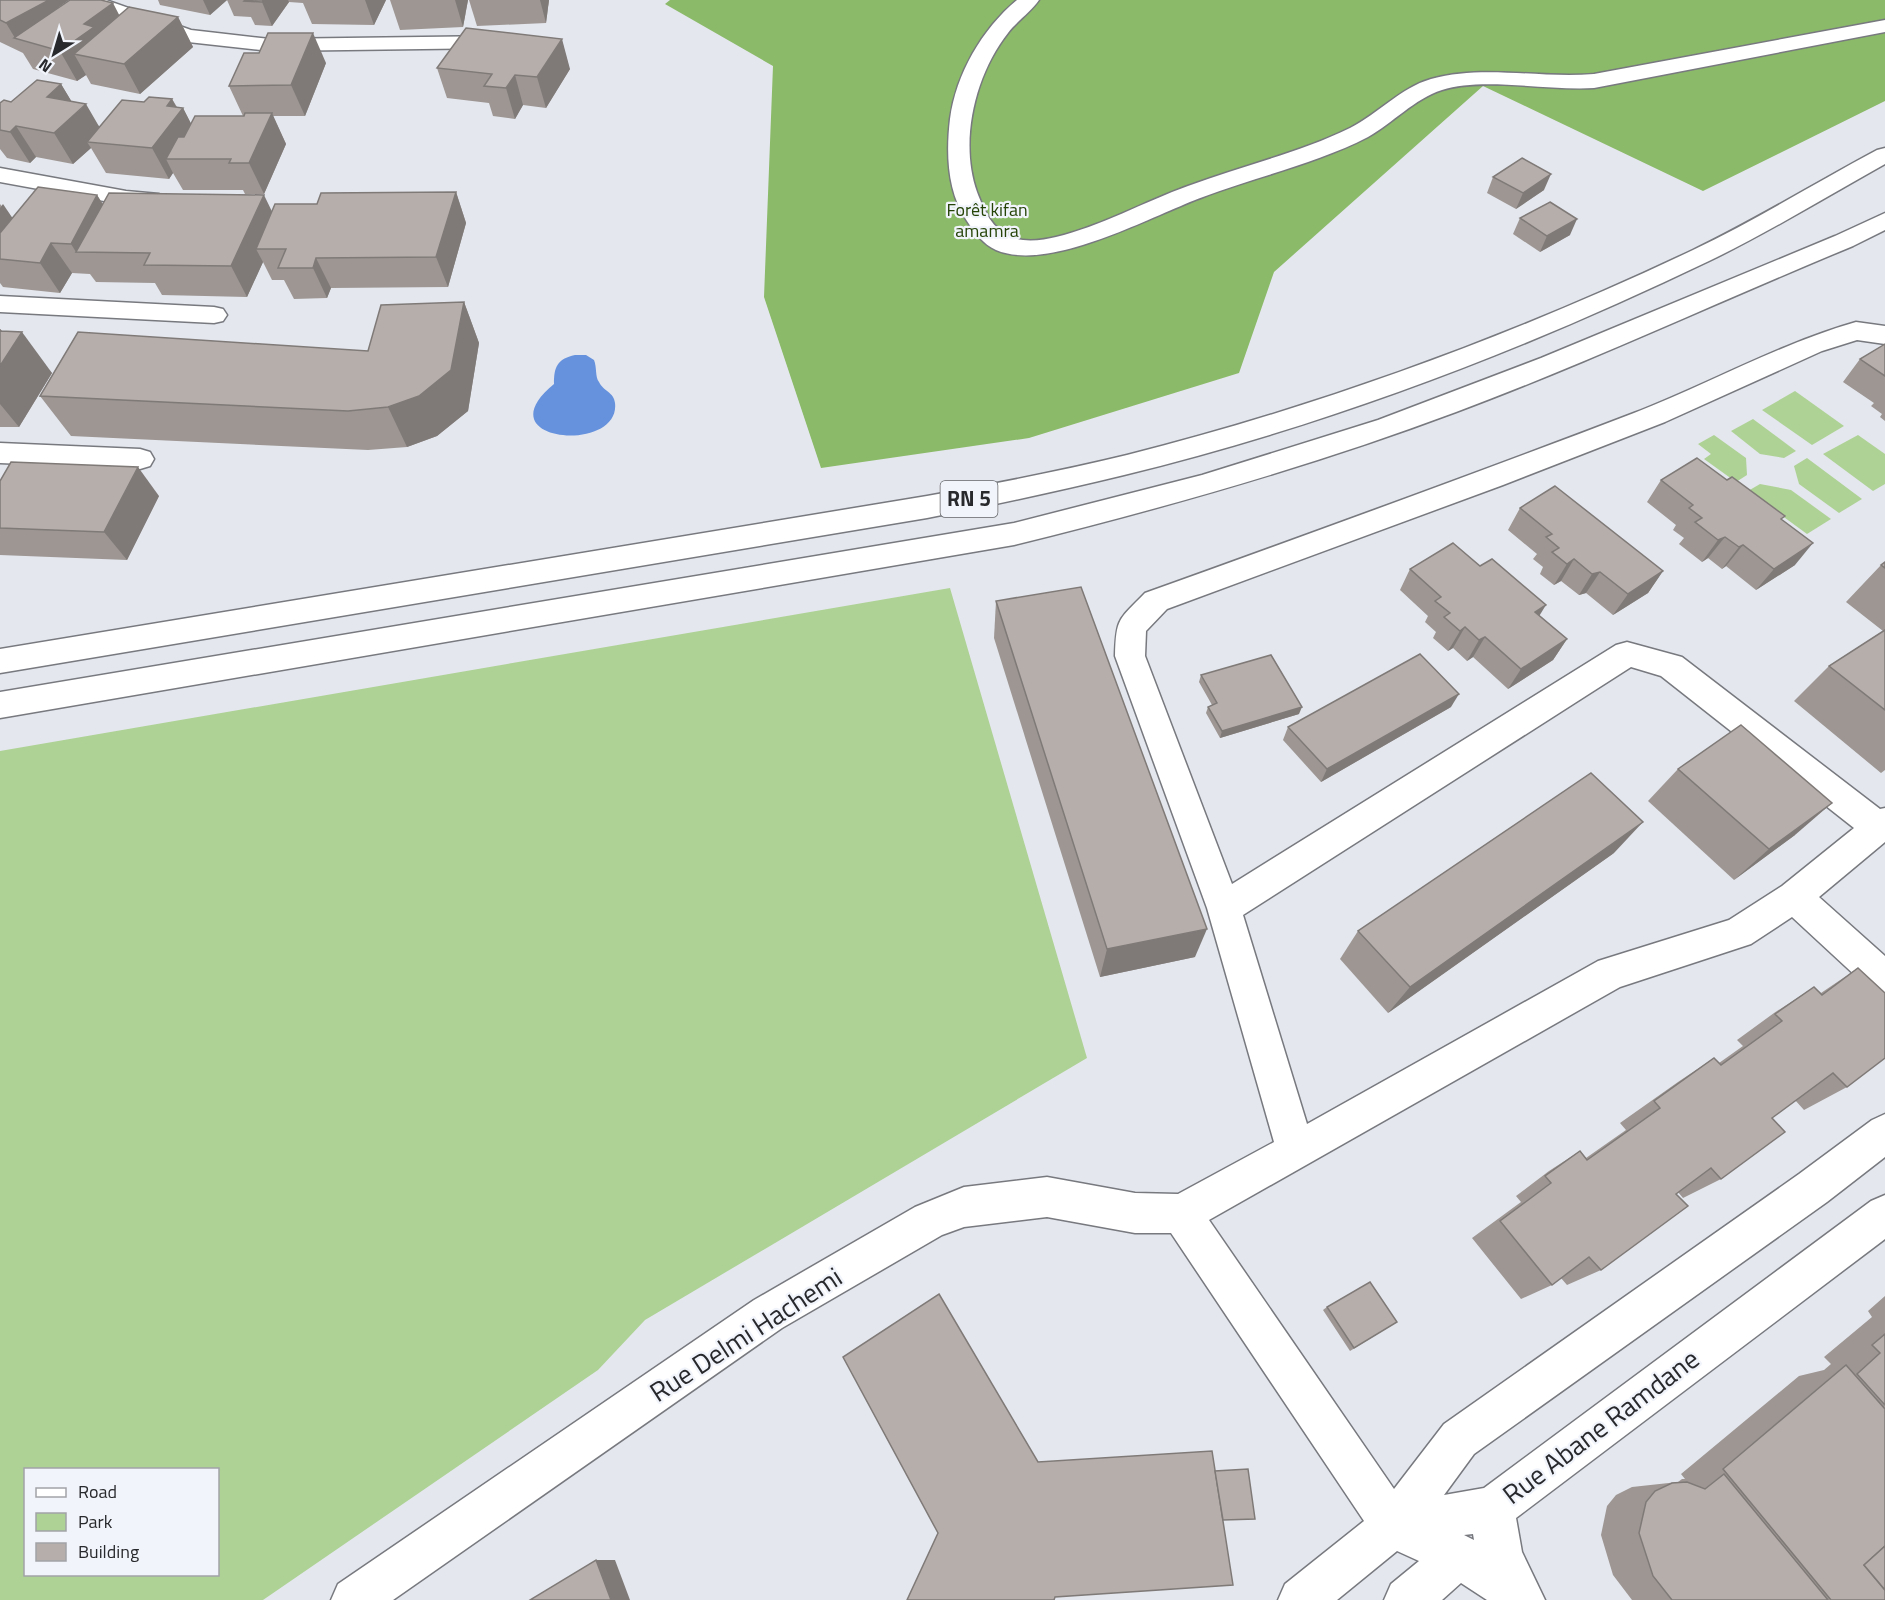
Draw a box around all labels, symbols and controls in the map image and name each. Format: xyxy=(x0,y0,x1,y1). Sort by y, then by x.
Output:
north arrow xyxy=(24,24,84,84)
text: N xyxy=(33,53,57,79)
park label: Forêt kifan amamra xyxy=(946,196,1028,244)
road number: RN 5 xyxy=(940,481,998,517)
street label: Rue Delmi Hachemi xyxy=(641,1256,850,1411)
street label: Rue Abane Ramdane xyxy=(1493,1338,1707,1514)
legend xyxy=(24,1468,219,1576)
text: Road xyxy=(78,1478,117,1505)
text: Park xyxy=(78,1508,113,1535)
text: Building xyxy=(78,1538,139,1565)

